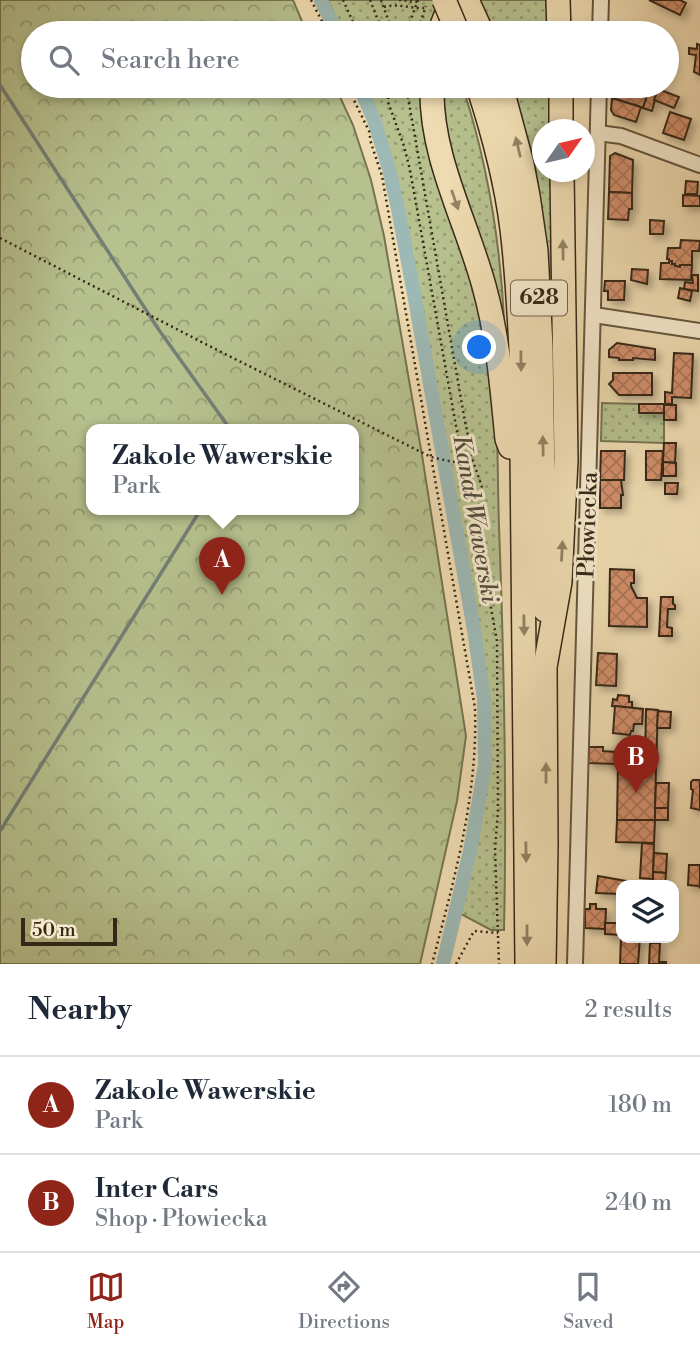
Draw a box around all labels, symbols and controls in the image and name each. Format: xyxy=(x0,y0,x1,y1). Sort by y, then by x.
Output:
search box xyxy=(21,21,679,98)
icon: search xyxy=(45,41,83,79)
text: Search here xyxy=(101,44,240,76)
north arrow xyxy=(532,119,595,182)
one-way arrow xyxy=(512,136,523,158)
one-way arrow xyxy=(450,189,461,210)
one-way arrow xyxy=(557,238,569,260)
road number: 628 xyxy=(511,280,567,316)
your location xyxy=(462,330,496,364)
one-way arrow xyxy=(515,350,527,372)
popup xyxy=(86,424,359,515)
water label: Kanał Wawerski xyxy=(445,432,505,606)
one-way arrow xyxy=(537,435,548,457)
text: Zakole Wawerskie xyxy=(112,440,333,472)
street label: Płowiecka xyxy=(572,471,604,578)
text: Park xyxy=(112,472,160,500)
pin: A xyxy=(199,537,245,595)
one-way arrow xyxy=(556,539,567,561)
one-way arrow xyxy=(518,614,529,636)
pin: B xyxy=(613,735,659,793)
one-way arrow xyxy=(540,762,552,784)
one-way arrow xyxy=(520,842,532,864)
map controls xyxy=(616,880,679,943)
button: layers xyxy=(616,880,679,943)
scale bar xyxy=(21,915,117,947)
text: 50 m xyxy=(32,918,76,942)
one-way arrow xyxy=(521,924,533,946)
text: Nearby xyxy=(28,991,132,1029)
text: 2 results xyxy=(585,996,672,1024)
text: Zakole Wawerskie xyxy=(95,1075,316,1107)
text: A xyxy=(43,1091,59,1119)
text: 180 m xyxy=(608,1091,672,1119)
text: Park xyxy=(95,1107,143,1135)
text: Inter Cars xyxy=(95,1173,218,1205)
text: B xyxy=(42,1189,60,1217)
text: 240 m xyxy=(605,1189,672,1217)
text: Shop · Płowiecka xyxy=(95,1205,268,1233)
tab: Map xyxy=(87,1268,125,1334)
tab: Directions xyxy=(298,1268,390,1334)
tab: Saved xyxy=(563,1268,613,1334)

